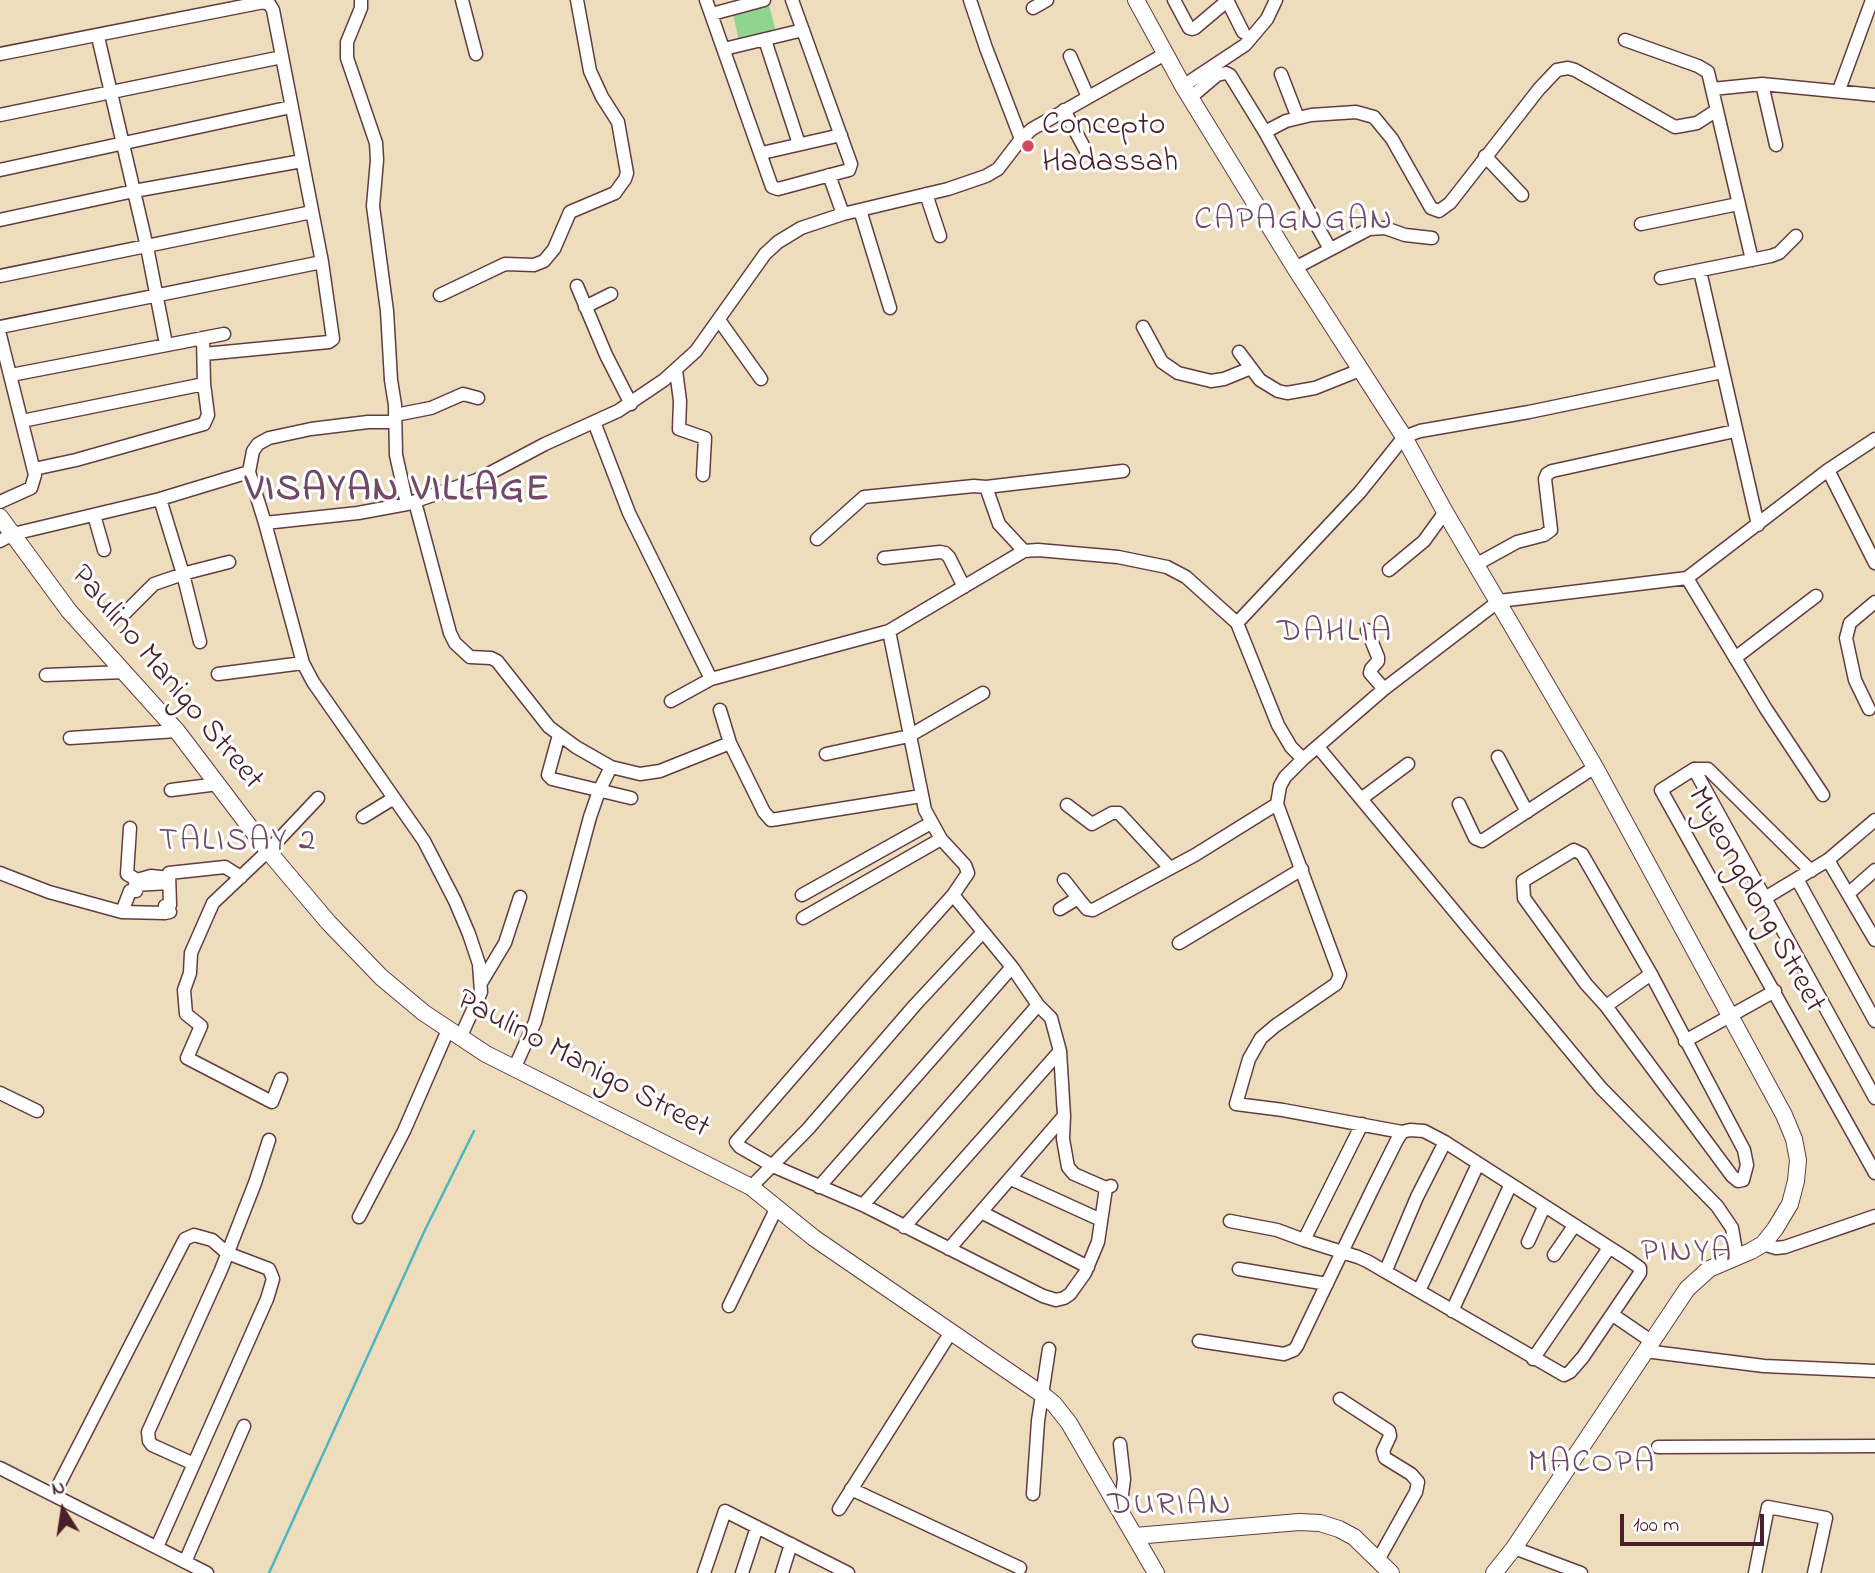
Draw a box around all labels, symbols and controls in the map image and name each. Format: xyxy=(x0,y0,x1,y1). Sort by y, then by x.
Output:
place label: Concepto Hadassah xyxy=(1042,109,1178,184)
marker: Concepto Hadassah xyxy=(1020,138,1036,154)
district label: CAPAGNGAN xyxy=(1195,203,1393,243)
district label: VISAYAN VILLAGE xyxy=(247,470,549,516)
street label: Paulino Manigo Street xyxy=(60,559,270,799)
district label: DAHLIA xyxy=(1278,615,1392,655)
street label: Myeongdong Street xyxy=(1676,782,1832,1020)
district label: TALISAY 2 xyxy=(160,824,316,864)
street label: Paulino Manigo Street xyxy=(449,983,715,1149)
district label: PINYA xyxy=(1641,1235,1733,1275)
district label: MACOPA xyxy=(1528,1446,1656,1486)
text: N xyxy=(49,1474,68,1504)
north arrow xyxy=(28,1475,98,1545)
district label: DURIAN xyxy=(1108,1488,1232,1528)
scale bar xyxy=(1623,1500,1766,1544)
text: 100 m xyxy=(1633,1511,1679,1541)

